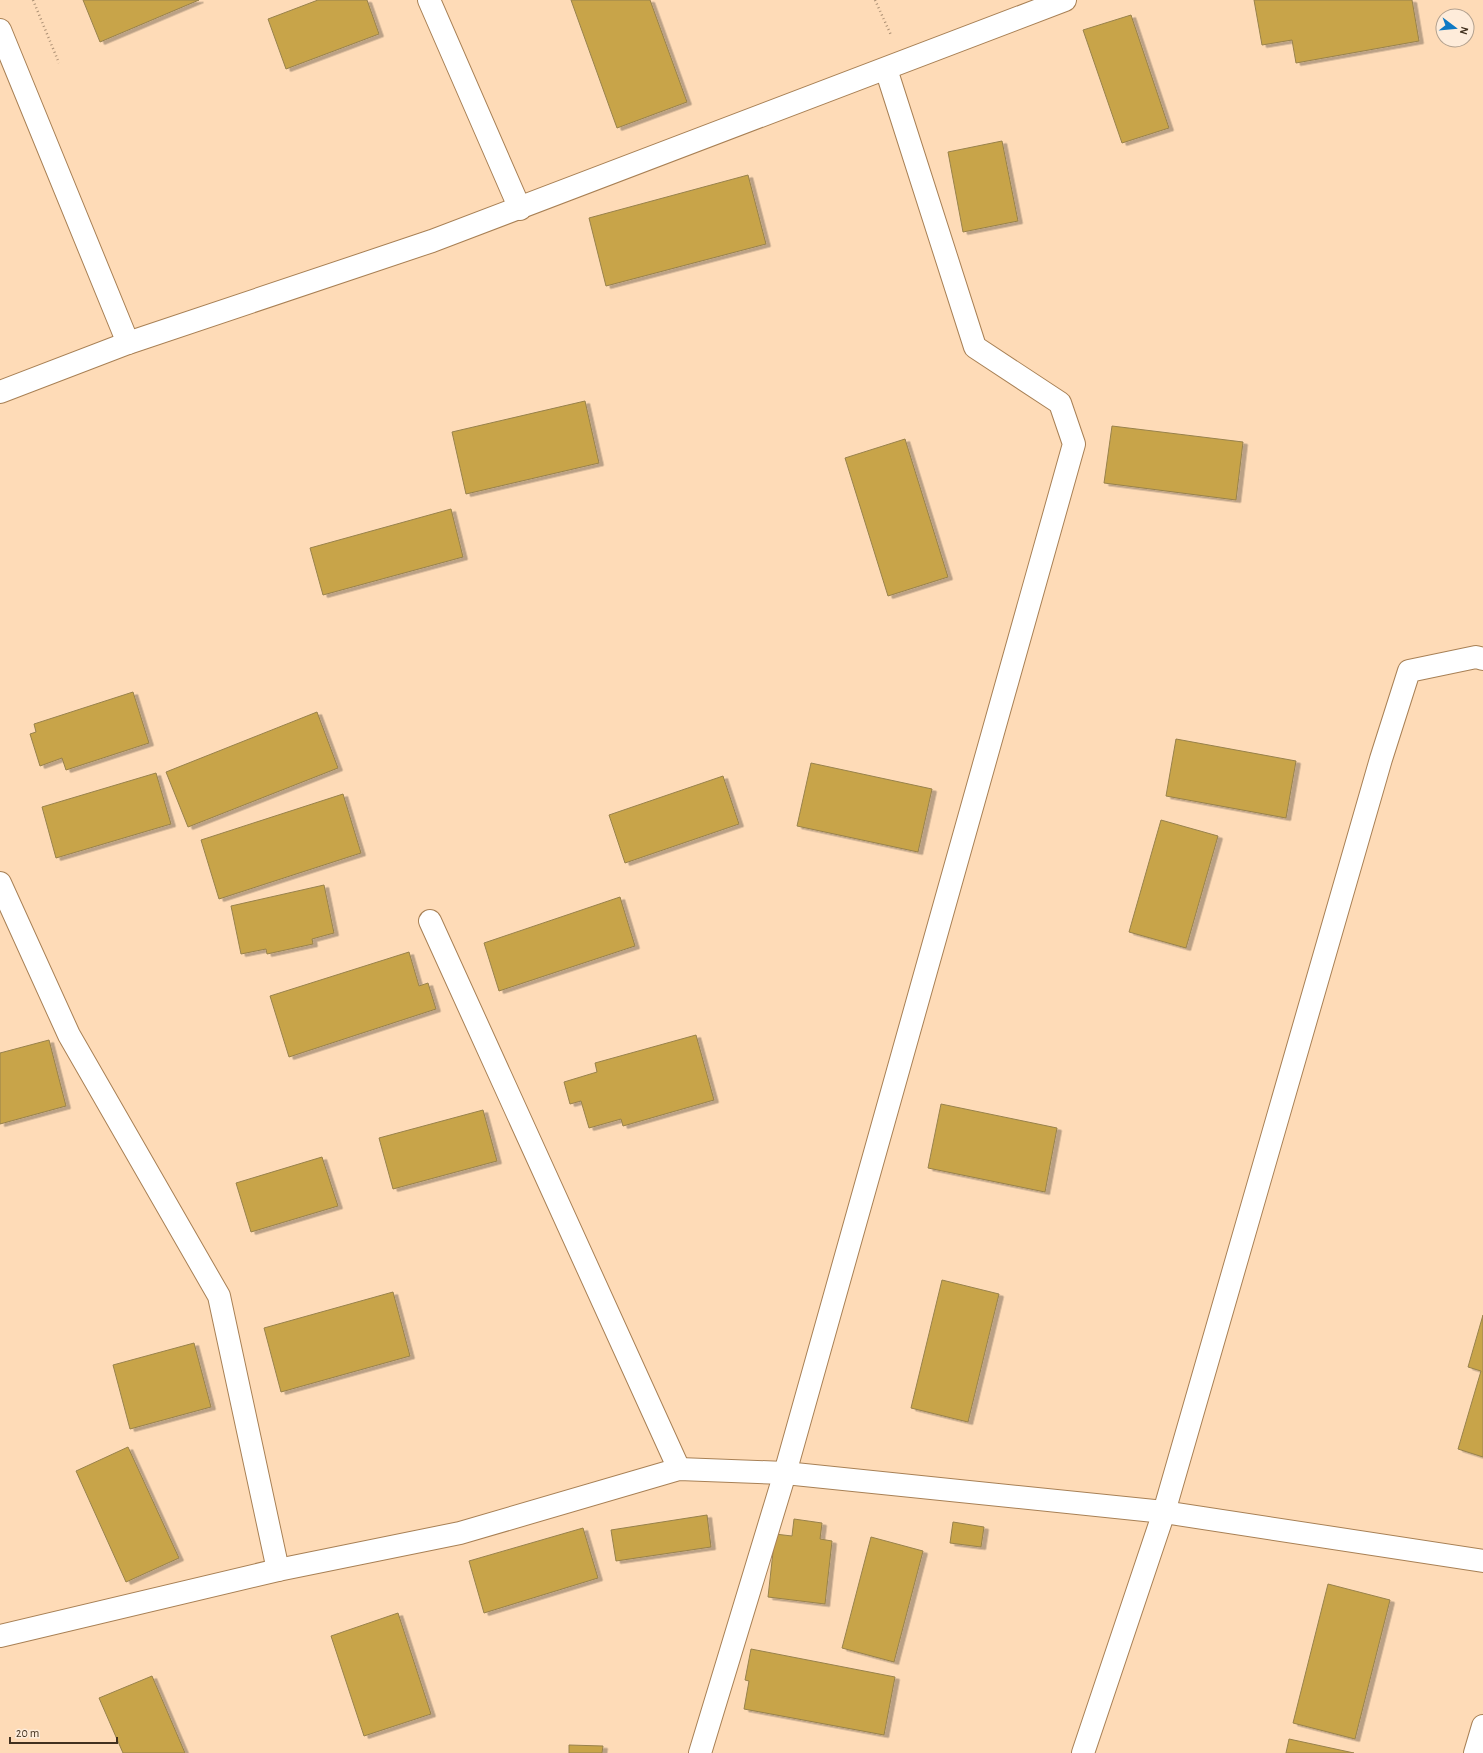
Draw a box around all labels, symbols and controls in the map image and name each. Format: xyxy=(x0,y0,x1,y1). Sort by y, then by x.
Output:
north arrow xyxy=(1435,8,1475,48)
text: N xyxy=(1458,25,1470,36)
scale bar xyxy=(10,1719,117,1745)
text: 20 m xyxy=(16,1727,39,1739)

